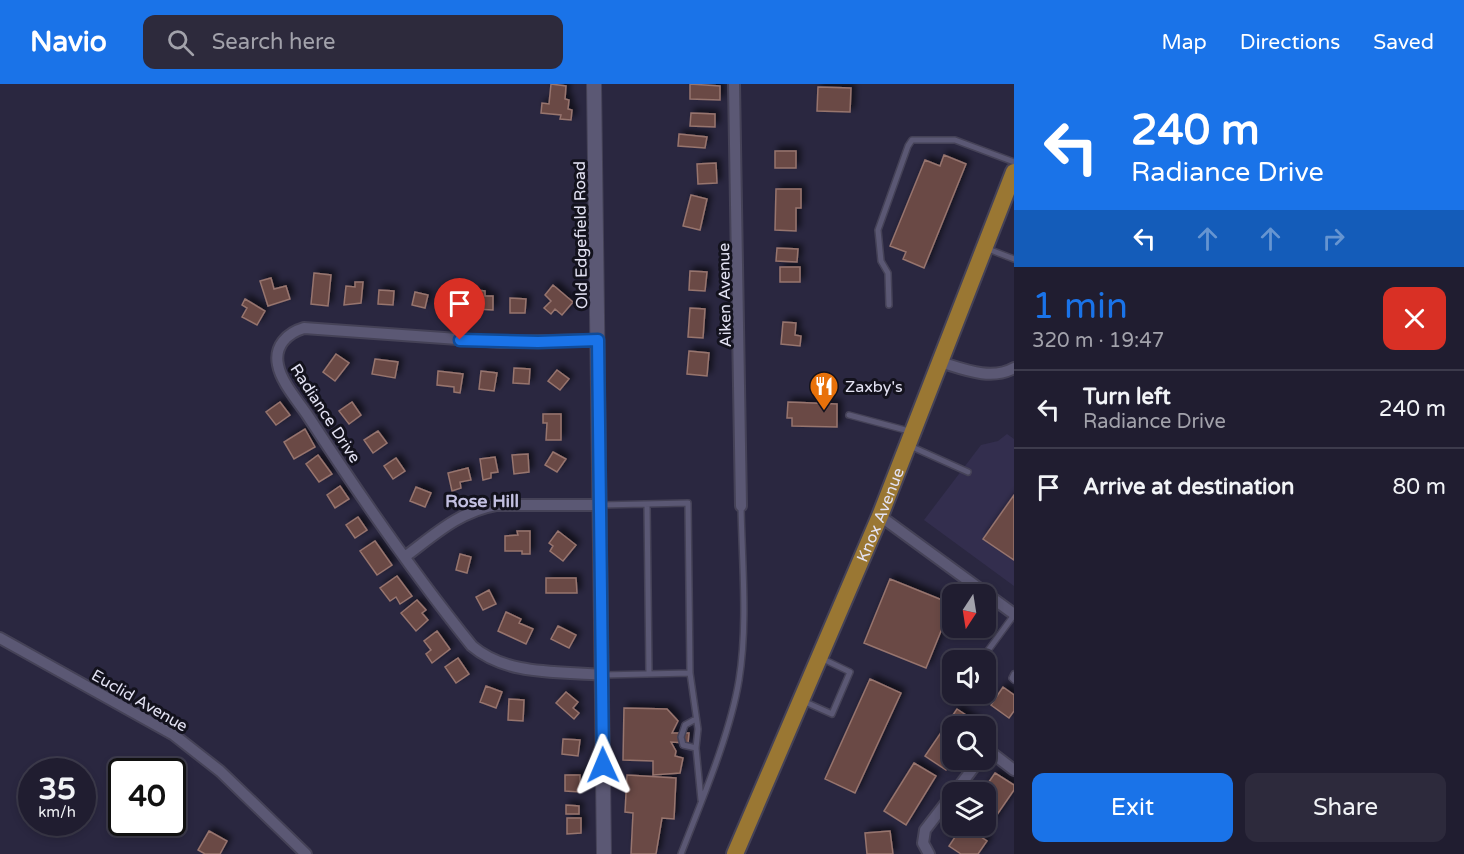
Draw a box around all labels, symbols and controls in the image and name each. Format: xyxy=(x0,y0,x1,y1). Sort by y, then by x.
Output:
search box xyxy=(143,15,563,69)
text: Navio xyxy=(30,25,107,59)
icon: search xyxy=(164,26,197,59)
text: Search here xyxy=(212,29,336,55)
text: Map xyxy=(1161,30,1207,55)
text: Directions xyxy=(1240,30,1340,55)
text: Saved xyxy=(1373,30,1434,55)
text: 240 m xyxy=(1131,105,1260,156)
icon: left xyxy=(1032,108,1110,186)
text: Radiance Drive xyxy=(1131,156,1324,189)
street label: Old Edgefield Road xyxy=(570,161,592,309)
icon: left xyxy=(1128,222,1161,255)
icon: ahead xyxy=(1191,222,1224,255)
icon: ahead xyxy=(1254,222,1287,255)
icon: right xyxy=(1317,222,1350,255)
street label: Aiken Avenue xyxy=(714,243,736,347)
pin xyxy=(434,278,485,340)
text: 1 min xyxy=(1032,285,1128,328)
icon: arrive xyxy=(443,287,476,320)
button: close xyxy=(1383,287,1446,350)
text: 320 m · 19:47 xyxy=(1032,329,1164,353)
street label: Radiance Drive xyxy=(286,360,365,467)
restaurant icon: Zaxby's xyxy=(808,370,840,412)
place label: Zaxby's xyxy=(845,377,903,397)
text: Turn left xyxy=(1083,384,1171,410)
icon: left xyxy=(1032,393,1065,426)
text: 240 m xyxy=(1379,396,1446,422)
text: Radiance Drive xyxy=(1083,410,1226,434)
street label: Knox Avenue xyxy=(852,465,909,565)
icon: arrive xyxy=(1032,471,1065,504)
text: Arrive at destination xyxy=(1083,474,1294,500)
text: 80 m xyxy=(1392,474,1446,500)
district label: Rose Hill xyxy=(445,490,519,512)
north arrow xyxy=(942,584,996,638)
map controls xyxy=(942,584,996,836)
button: sound xyxy=(942,650,996,704)
street label: Euclid Avenue xyxy=(88,665,191,736)
button: search xyxy=(942,716,996,770)
position arrow xyxy=(571,733,635,797)
speed limit sign: 40 xyxy=(108,758,186,836)
text: 35 xyxy=(38,771,76,808)
button: Exit xyxy=(1032,773,1233,842)
button: Share xyxy=(1245,773,1446,842)
button: layers xyxy=(942,782,996,836)
text: km/h xyxy=(38,803,76,821)

